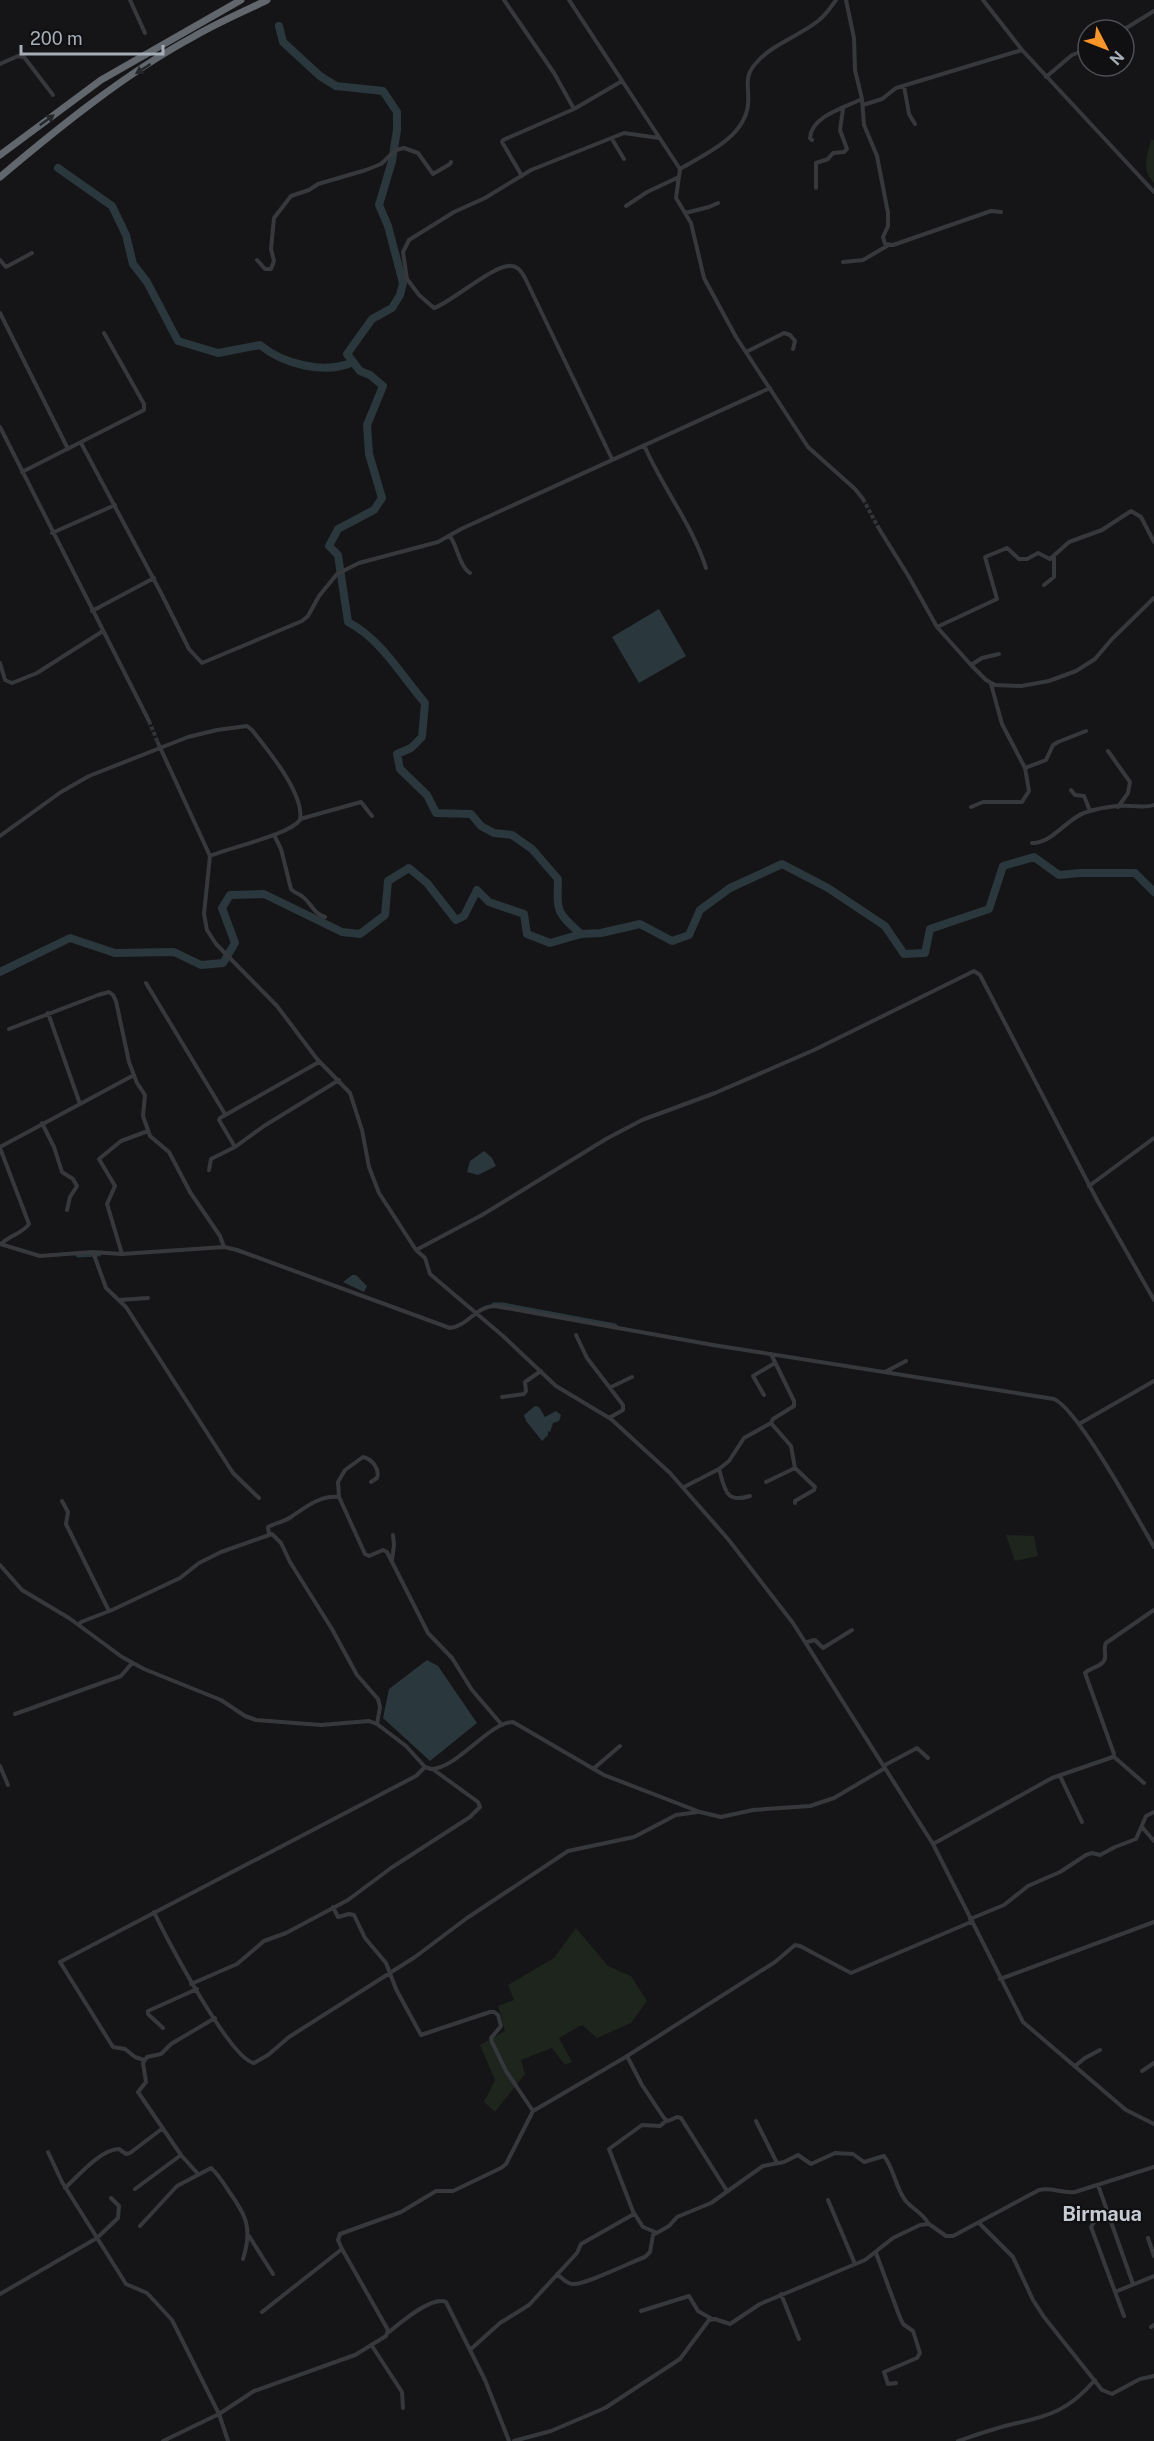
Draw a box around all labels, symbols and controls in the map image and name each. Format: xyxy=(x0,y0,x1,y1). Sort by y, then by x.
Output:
scale bar xyxy=(21,18,164,56)
north arrow xyxy=(1076,18,1136,78)
text: 200 m xyxy=(30,28,83,49)
text: N xyxy=(1106,47,1128,69)
one-way arrow xyxy=(135,63,151,74)
one-way arrow xyxy=(40,115,55,127)
district label: Birmaua xyxy=(1062,2202,1142,2226)

